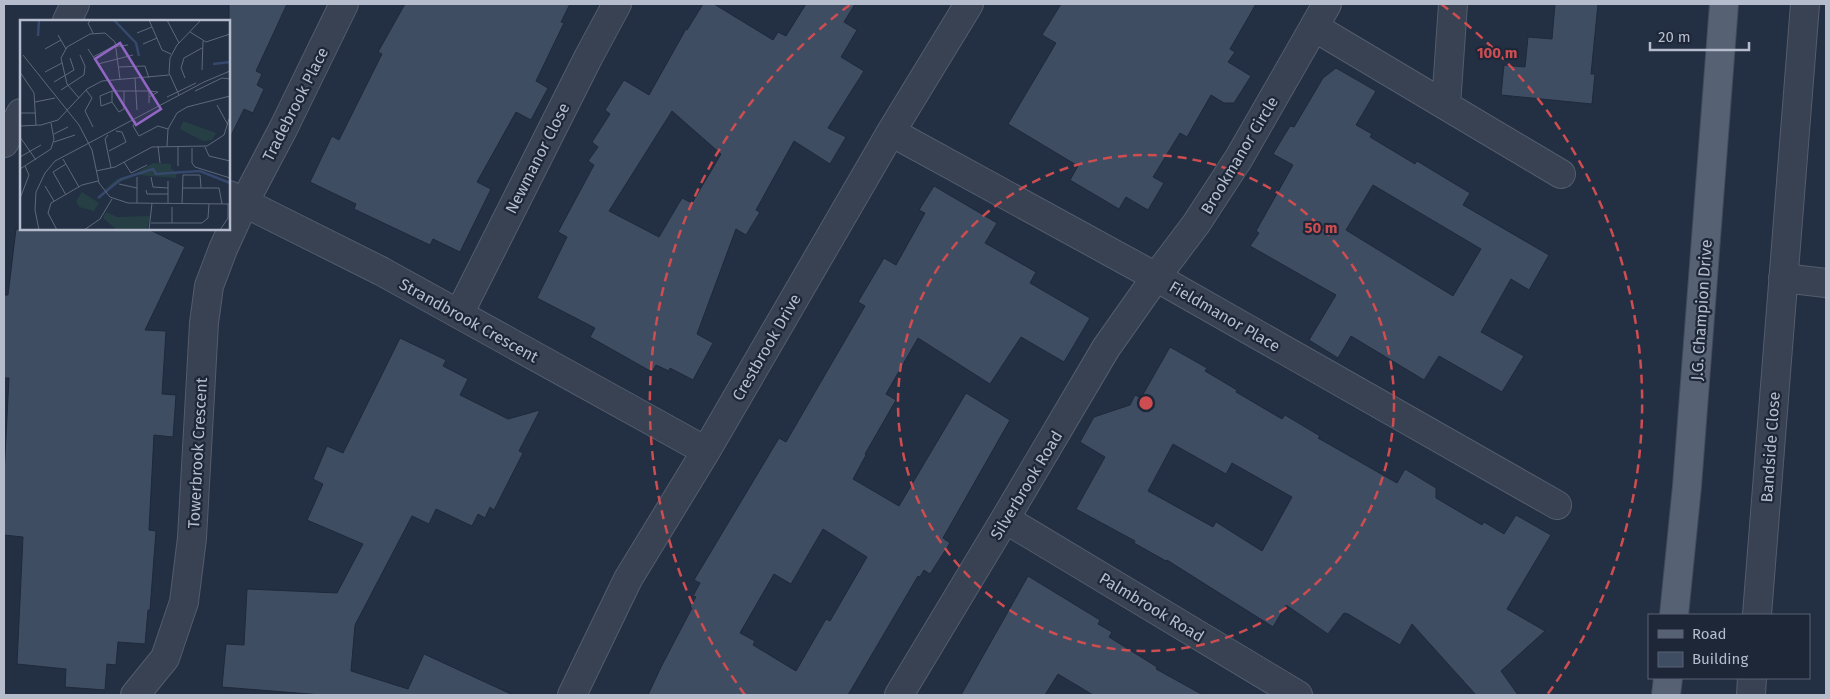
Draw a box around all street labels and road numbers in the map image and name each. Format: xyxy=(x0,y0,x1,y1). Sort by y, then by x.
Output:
street label: Tradebrook Place xyxy=(259,44,332,164)
street label: Brookmanor Circle xyxy=(1197,93,1282,218)
street label: Newmanor Close xyxy=(501,100,574,217)
street label: J.G. Champion Drive xyxy=(1687,239,1716,381)
street label: Strandbrook Crescent xyxy=(396,274,542,367)
street label: Fieldmanor Place xyxy=(1166,277,1284,356)
street label: Crestbrook Drive xyxy=(728,290,805,404)
street label: Towerbrook Crescent xyxy=(184,377,211,529)
street label: Bandside Close xyxy=(1757,391,1784,503)
street label: Silverbrook Road xyxy=(986,427,1066,543)
street label: Palmbrook Road xyxy=(1096,569,1207,646)

